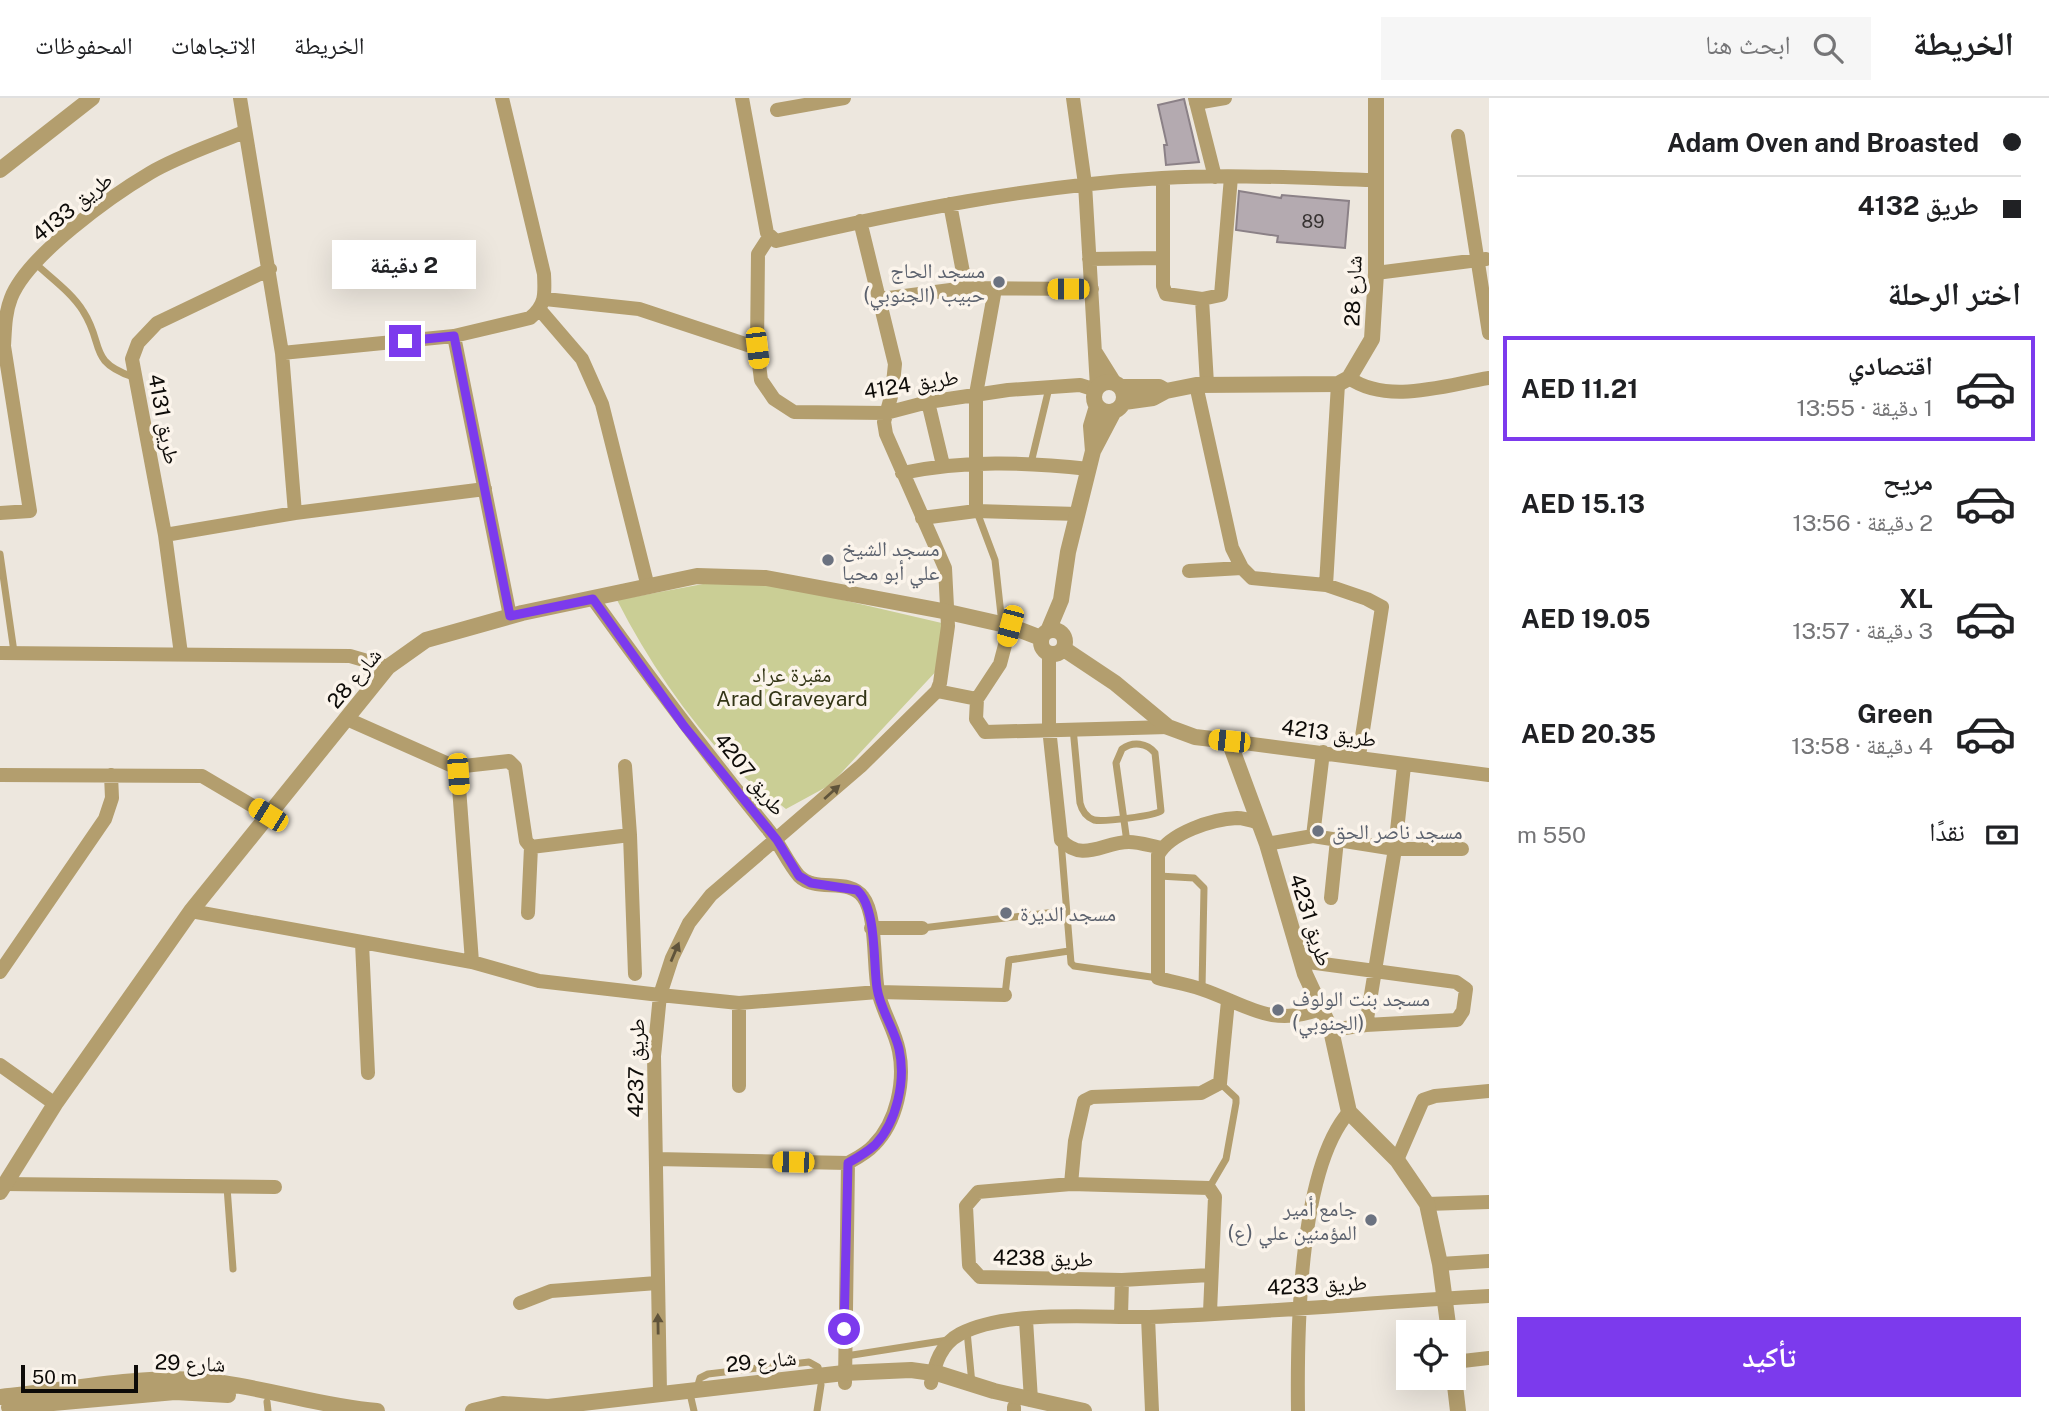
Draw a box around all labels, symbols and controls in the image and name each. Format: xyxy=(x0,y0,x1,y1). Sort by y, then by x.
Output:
search box xyxy=(1381,17,1871,80)
text: الخريطة xyxy=(1913,24,2014,62)
text: ابحث هنا xyxy=(1705,29,1791,60)
icon: search xyxy=(1809,29,1847,67)
text: المحفوظات xyxy=(35,31,133,59)
text: الاتجاهات xyxy=(171,31,256,59)
text: الخريطة xyxy=(294,31,365,59)
text: Adam Oven and Broasted xyxy=(1667,127,1979,158)
street label: طريق 4133 xyxy=(27,167,118,248)
text: طريق 4132 xyxy=(1858,190,1979,221)
house number: 89 xyxy=(1302,211,1324,232)
callout: 2 دقيقة xyxy=(333,240,477,288)
text: 2 دقيقة xyxy=(370,251,438,278)
street label: شارع 28 xyxy=(1339,255,1368,327)
place label: مسجد الحاج حبيب (الجنوبي) xyxy=(863,258,985,311)
marker: مسجد الحاج حبيب (الجنوبي) xyxy=(991,274,1007,290)
text: اختر الرحلة xyxy=(1888,275,2021,312)
car xyxy=(1048,279,1090,300)
route end xyxy=(389,325,421,357)
car xyxy=(745,326,770,370)
text: اقتصادي xyxy=(1848,350,1933,381)
icon: car xyxy=(1954,357,2017,420)
street label: طريق 4124 xyxy=(862,364,960,405)
street label: طريق 4131 xyxy=(142,372,185,467)
text: AED 11.21 xyxy=(1521,373,1638,404)
text: 1 دقيقة · 13:55 xyxy=(1796,394,1933,421)
text: مريح xyxy=(1883,465,1933,496)
icon: car xyxy=(1954,472,2017,535)
text: AED 15.13 xyxy=(1521,488,1645,519)
text: 2 دقيقة · 13:56 xyxy=(1793,509,1933,536)
place label: مسجد الشيخ علي أبو محيا xyxy=(842,536,940,589)
marker: مسجد الشيخ علي أبو محيا xyxy=(820,552,836,568)
text: XL xyxy=(1899,583,1933,614)
icon: car xyxy=(1954,587,2017,650)
car xyxy=(995,603,1026,649)
text: AED 19.05 xyxy=(1521,603,1651,634)
text: 3 دقيقة · 13:57 xyxy=(1792,617,1933,644)
street label: شارع 28 xyxy=(322,643,387,714)
park label: مقبرة عراد Arad Graveyard xyxy=(716,662,868,711)
text: Green xyxy=(1857,698,1933,729)
icon: car xyxy=(1954,702,2017,765)
street label: طريق 4213 xyxy=(1280,714,1378,753)
text: AED 20.35 xyxy=(1521,718,1656,749)
street label: طريق 4207 xyxy=(708,728,791,821)
car xyxy=(1208,728,1251,754)
text: 4 دقيقة · 13:58 xyxy=(1791,732,1933,759)
car xyxy=(447,752,470,796)
one-way arrow xyxy=(824,785,841,800)
car xyxy=(245,795,292,835)
text: نقدًا xyxy=(1929,816,1965,847)
icon: cash xyxy=(1983,816,2021,854)
place label: مسجد ناصر الحق xyxy=(1332,819,1463,845)
text: 550 m xyxy=(1517,821,1586,848)
marker: مسجد ناصر الحق xyxy=(1310,823,1326,839)
street label: طريق 4231 xyxy=(1283,871,1338,970)
place label: مسجد الديرة xyxy=(1020,901,1116,926)
marker: مسجد الديرة xyxy=(998,905,1014,921)
one-way arrow xyxy=(670,942,681,963)
place label: مسجد بنت الولوف (الجنوبي) xyxy=(1292,986,1430,1039)
marker: مسجد بنت الولوف (الجنوبي) xyxy=(1270,1002,1286,1018)
street label: طريق 4237 xyxy=(623,1018,650,1118)
car xyxy=(772,1151,815,1173)
place label: جامع أمير المؤمنين علي (ع) xyxy=(1228,1196,1357,1249)
marker: جامع أمير المؤمنين علي (ع) xyxy=(1363,1212,1379,1228)
street label: طريق 4238 xyxy=(992,1245,1093,1272)
street label: طريق 4233 xyxy=(1266,1270,1368,1301)
one-way arrow xyxy=(653,1313,664,1335)
route start xyxy=(828,1313,860,1345)
button: تأكيد xyxy=(1517,1317,2021,1397)
map controls xyxy=(1396,1320,1466,1390)
button: locate xyxy=(1396,1320,1466,1390)
street label: شارع 29 xyxy=(725,1345,798,1378)
street label: شارع 29 xyxy=(154,1349,226,1378)
scale bar xyxy=(21,1362,138,1394)
text: 50 m xyxy=(32,1366,77,1388)

